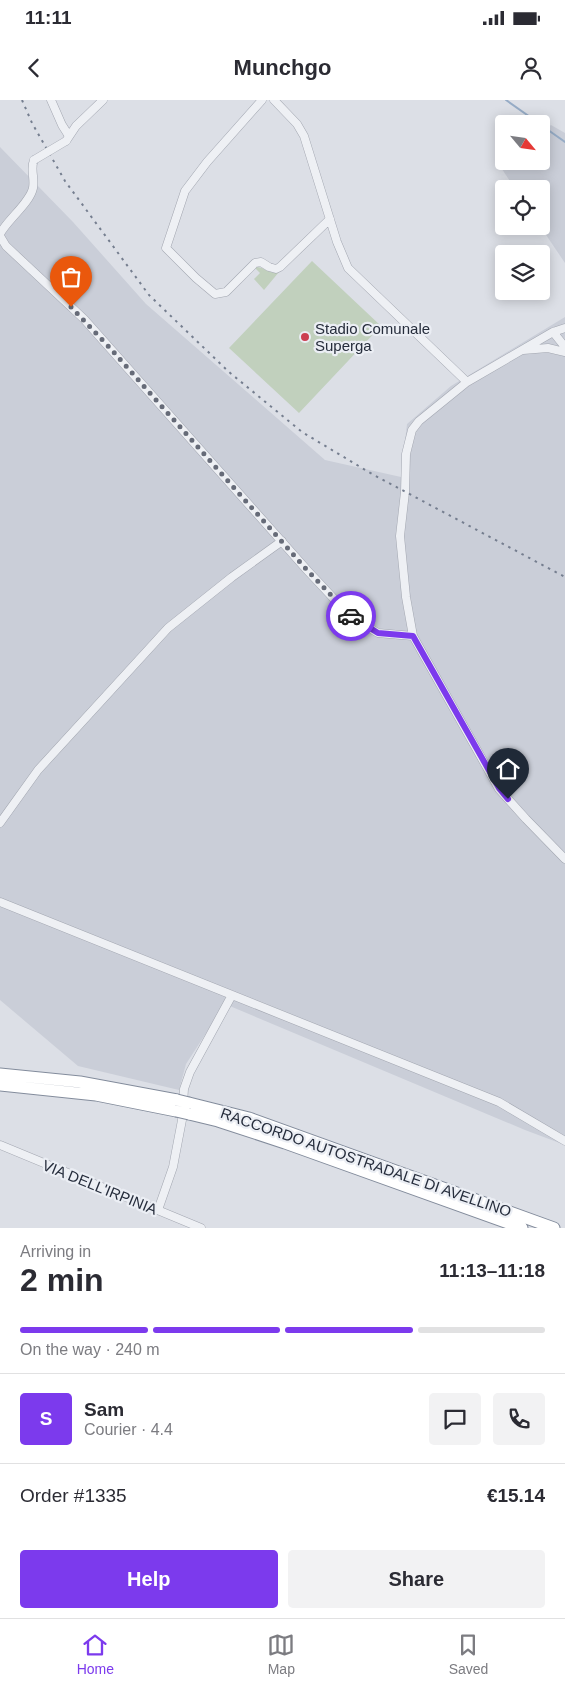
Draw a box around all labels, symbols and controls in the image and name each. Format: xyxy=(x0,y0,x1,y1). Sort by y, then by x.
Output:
text: 11:11 xyxy=(25,7,72,28)
icon: back xyxy=(20,54,48,82)
icon: person xyxy=(517,54,545,82)
text: Munchgo xyxy=(234,55,331,80)
north arrow xyxy=(495,115,550,170)
map controls xyxy=(495,115,550,300)
button: locate xyxy=(495,180,550,235)
button: layers xyxy=(495,245,550,300)
pin xyxy=(50,256,92,307)
icon: bag xyxy=(57,263,85,291)
place label: Stadio Comunale Superga xyxy=(315,320,430,354)
marker: Stadio Comunale Superga xyxy=(299,331,311,343)
courier xyxy=(326,591,376,641)
icon: car xyxy=(337,602,365,630)
pin xyxy=(487,748,529,799)
icon: home xyxy=(494,755,522,783)
street label: RACCORDO AUTOSTRADALE DI AVELLINO xyxy=(218,1104,514,1220)
street label: VIA DELL'IRPINIA xyxy=(40,1156,160,1218)
text: Arriving in xyxy=(20,1243,91,1260)
text: 11:13–11:18 xyxy=(439,1260,545,1281)
text: 2 min xyxy=(20,1262,104,1298)
text: On the way · 240 m xyxy=(20,1341,160,1358)
button: chat xyxy=(429,1393,481,1445)
button: phone xyxy=(493,1393,545,1445)
text: Sam xyxy=(84,1399,124,1420)
text: S xyxy=(40,1408,52,1429)
text: Courier · 4.4 xyxy=(84,1421,173,1438)
text: Order #1335 xyxy=(20,1485,127,1506)
text: €15.14 xyxy=(487,1485,545,1506)
button: Help xyxy=(20,1550,278,1608)
button: Share xyxy=(288,1550,545,1608)
tab: Home xyxy=(77,1631,114,1677)
tab: Map xyxy=(267,1631,295,1677)
tab: Saved xyxy=(449,1631,488,1677)

